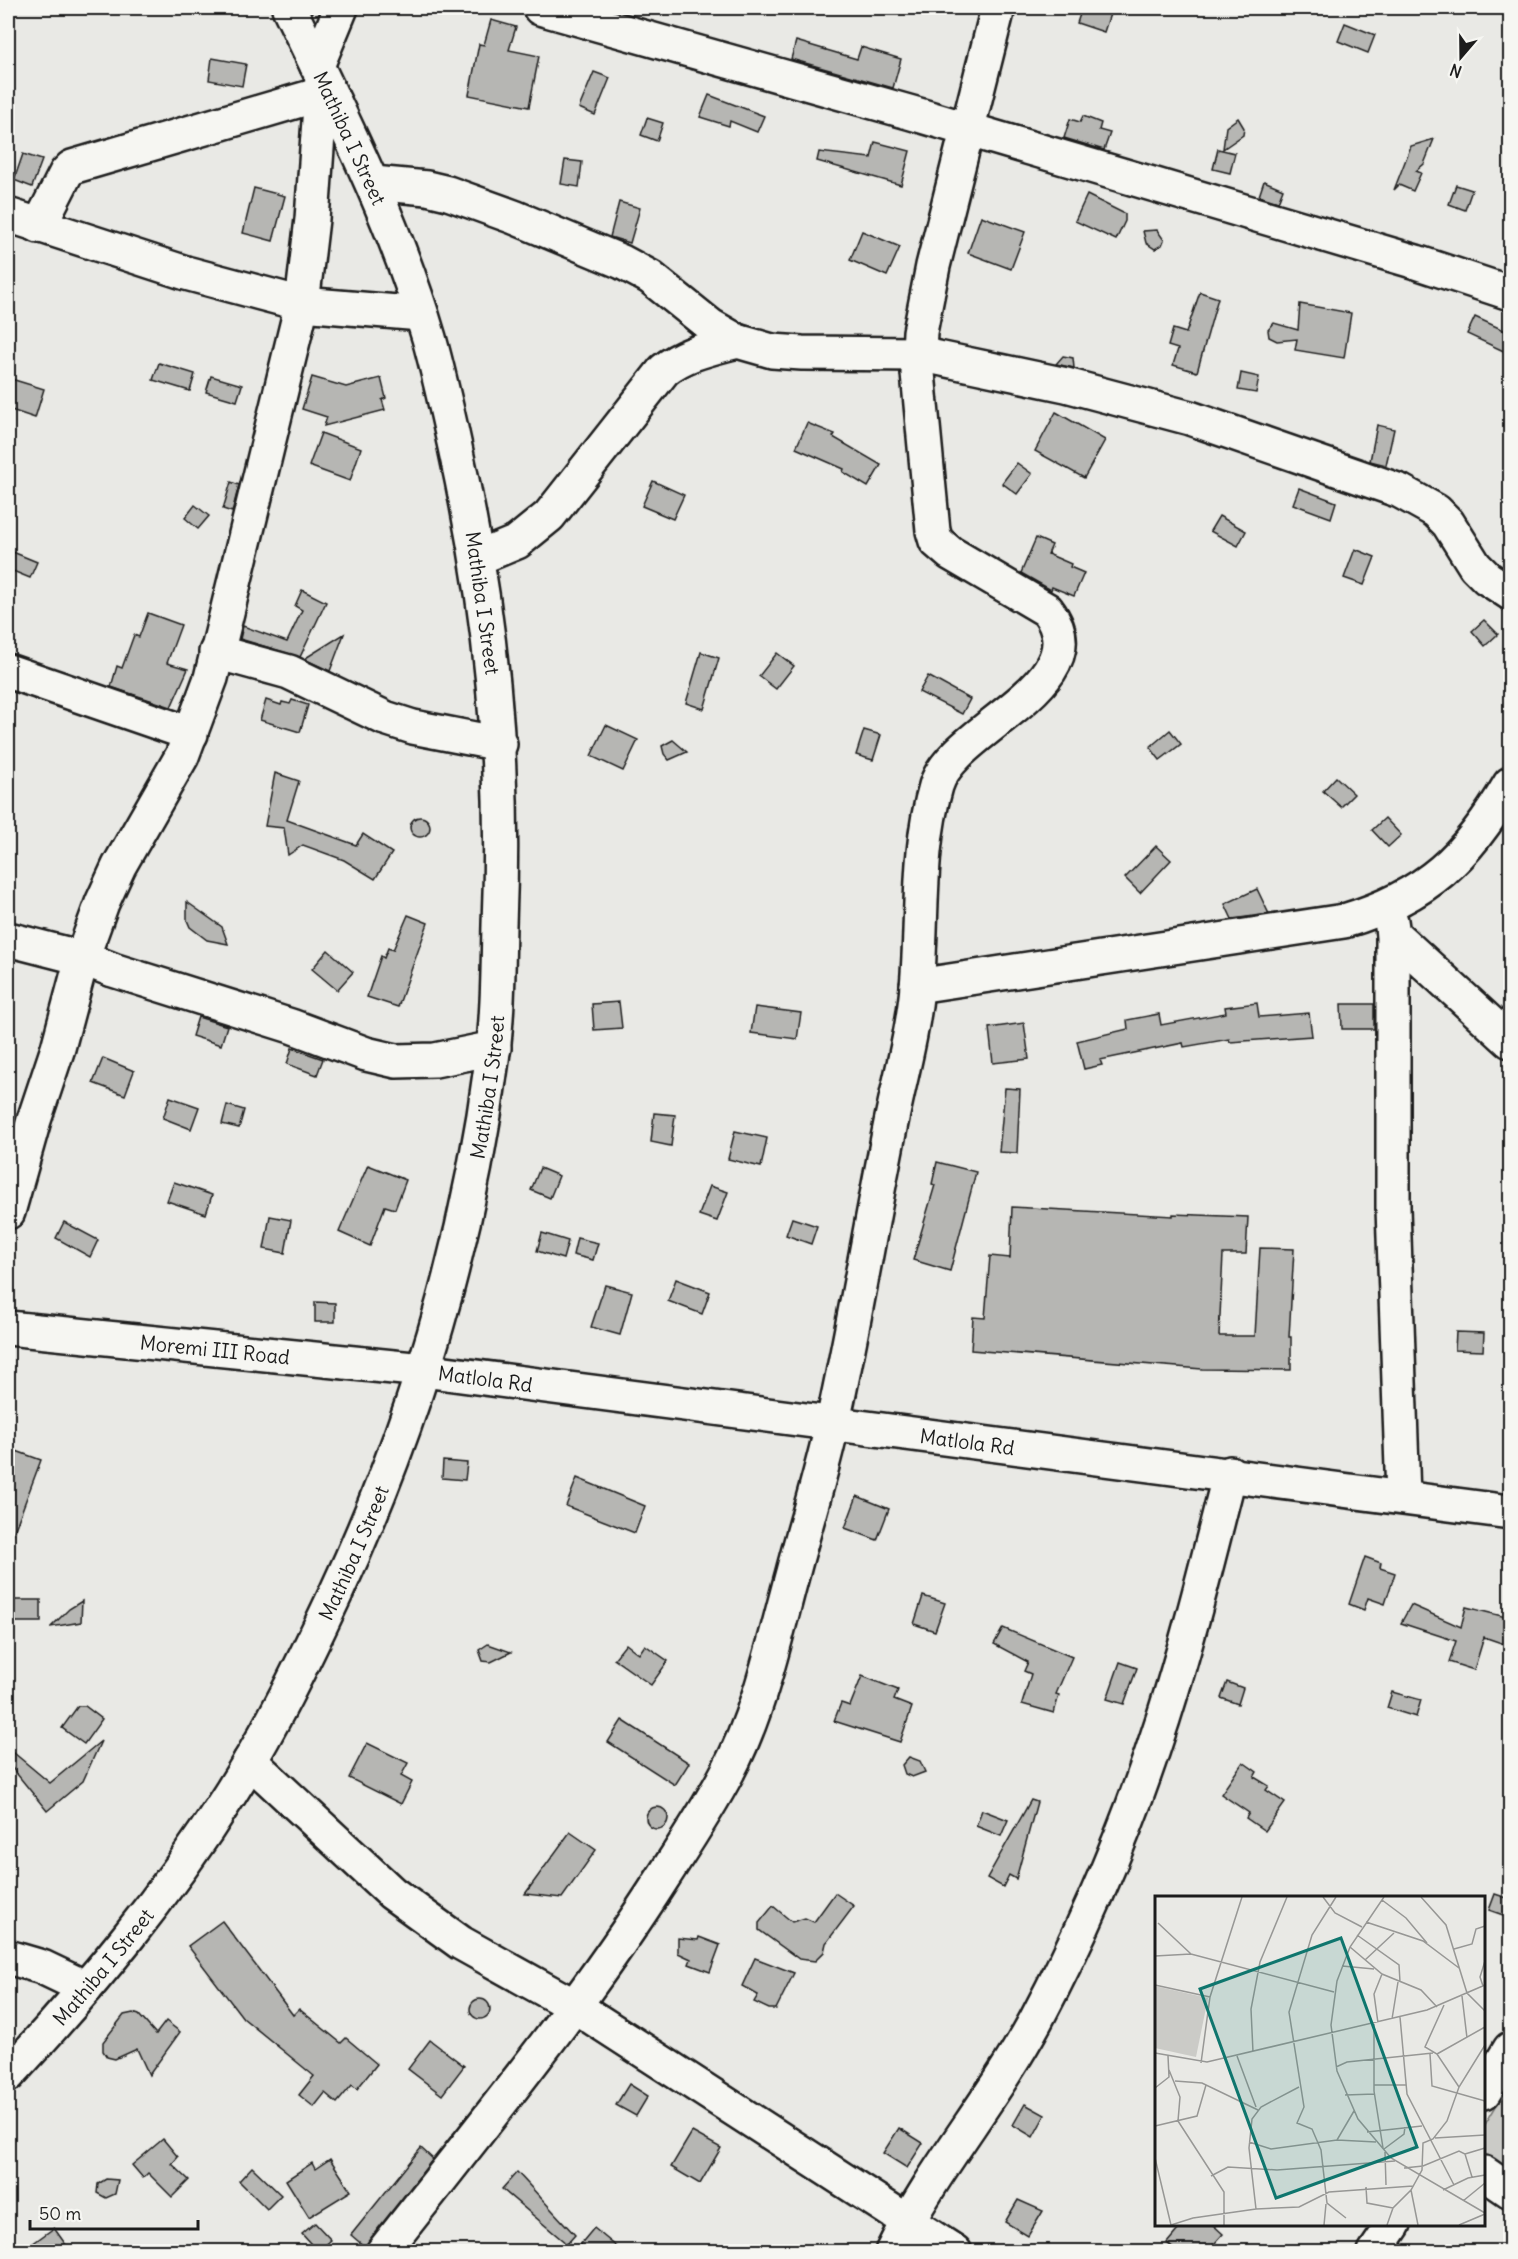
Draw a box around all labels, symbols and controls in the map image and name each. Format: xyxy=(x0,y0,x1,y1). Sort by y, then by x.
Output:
north arrow xyxy=(1431,27,1491,87)
text: N xyxy=(1447,60,1464,82)
street label: Mathiba I Street xyxy=(308,67,392,209)
street label: Mathiba I Street xyxy=(461,530,505,676)
street label: Mathiba I Street xyxy=(464,1014,509,1161)
street label: Moremi III Road xyxy=(139,1329,291,1369)
street label: Matlola Rd xyxy=(437,1360,534,1397)
street label: Matlola Rd xyxy=(919,1423,1016,1460)
street label: Mathiba I Street xyxy=(313,1481,393,1624)
inset map xyxy=(1155,1896,1485,2226)
street label: Mathiba I Street xyxy=(47,1903,159,2030)
scale bar xyxy=(30,2193,198,2231)
text: 50 m xyxy=(39,2202,81,2225)

